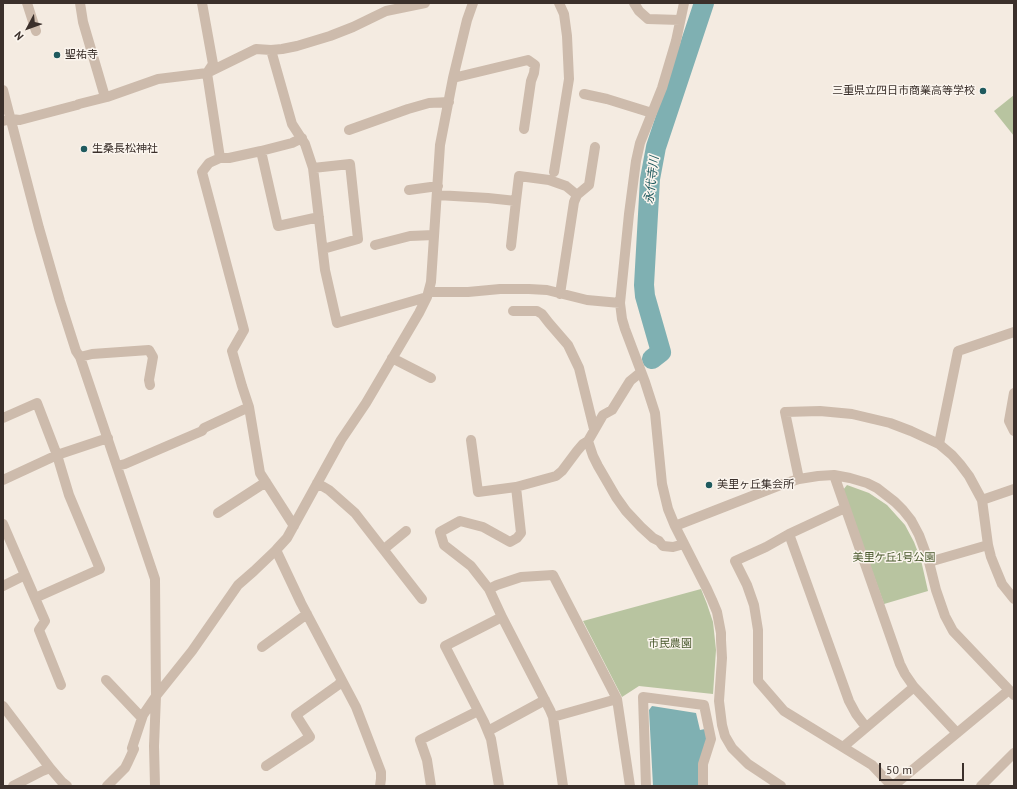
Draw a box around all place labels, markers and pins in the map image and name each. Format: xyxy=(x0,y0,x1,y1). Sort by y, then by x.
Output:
place label: 聖祐寺 xyxy=(65,48,98,62)
marker: 聖祐寺 xyxy=(52,50,62,60)
place label: 三重県立四日市商業高等学校 xyxy=(832,84,975,98)
marker: 三重県立四日市商業高等学校 xyxy=(978,86,988,96)
place label: 生桑長松神社 xyxy=(92,142,158,156)
marker: 生桑長松神社 xyxy=(79,144,89,154)
place label: 美里ヶ丘集会所 xyxy=(717,478,794,492)
marker: 美里ヶ丘集会所 xyxy=(704,480,714,490)

